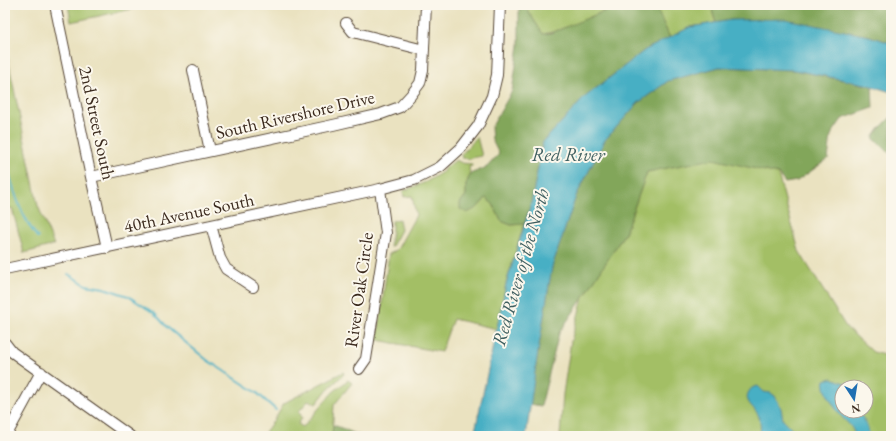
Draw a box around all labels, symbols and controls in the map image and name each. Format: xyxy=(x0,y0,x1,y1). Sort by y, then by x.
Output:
street label: 2nd Street South xyxy=(74,64,121,182)
street label: South Rivershore Drive xyxy=(213,85,376,144)
water label: Red River xyxy=(531,142,605,167)
water label: Red River of the North xyxy=(486,186,555,349)
street label: 40th Avenue South xyxy=(122,187,256,238)
street label: River Oak Circle xyxy=(339,231,378,349)
north arrow xyxy=(834,379,874,419)
text: N xyxy=(850,401,862,417)

